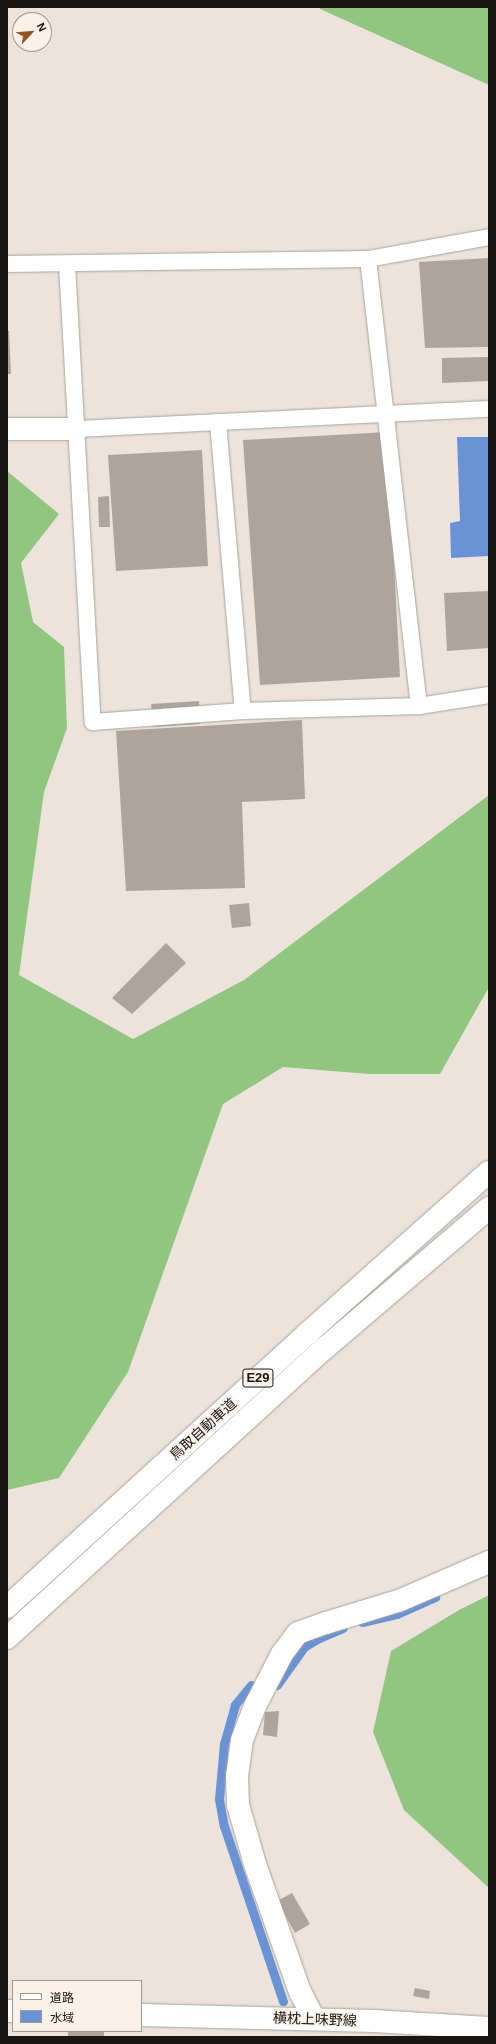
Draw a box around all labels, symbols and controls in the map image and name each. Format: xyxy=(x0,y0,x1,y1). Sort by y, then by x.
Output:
north arrow xyxy=(12,12,52,52)
text: N xyxy=(35,21,49,33)
road number: E29 xyxy=(242,1367,274,1389)
street label: 鳥取自動車道 xyxy=(166,1395,240,1463)
legend xyxy=(12,1980,142,2032)
text: 道路 xyxy=(50,1991,74,2005)
street label: 横枕上味野線 xyxy=(273,2009,357,2029)
text: 水域 xyxy=(50,2011,74,2025)

